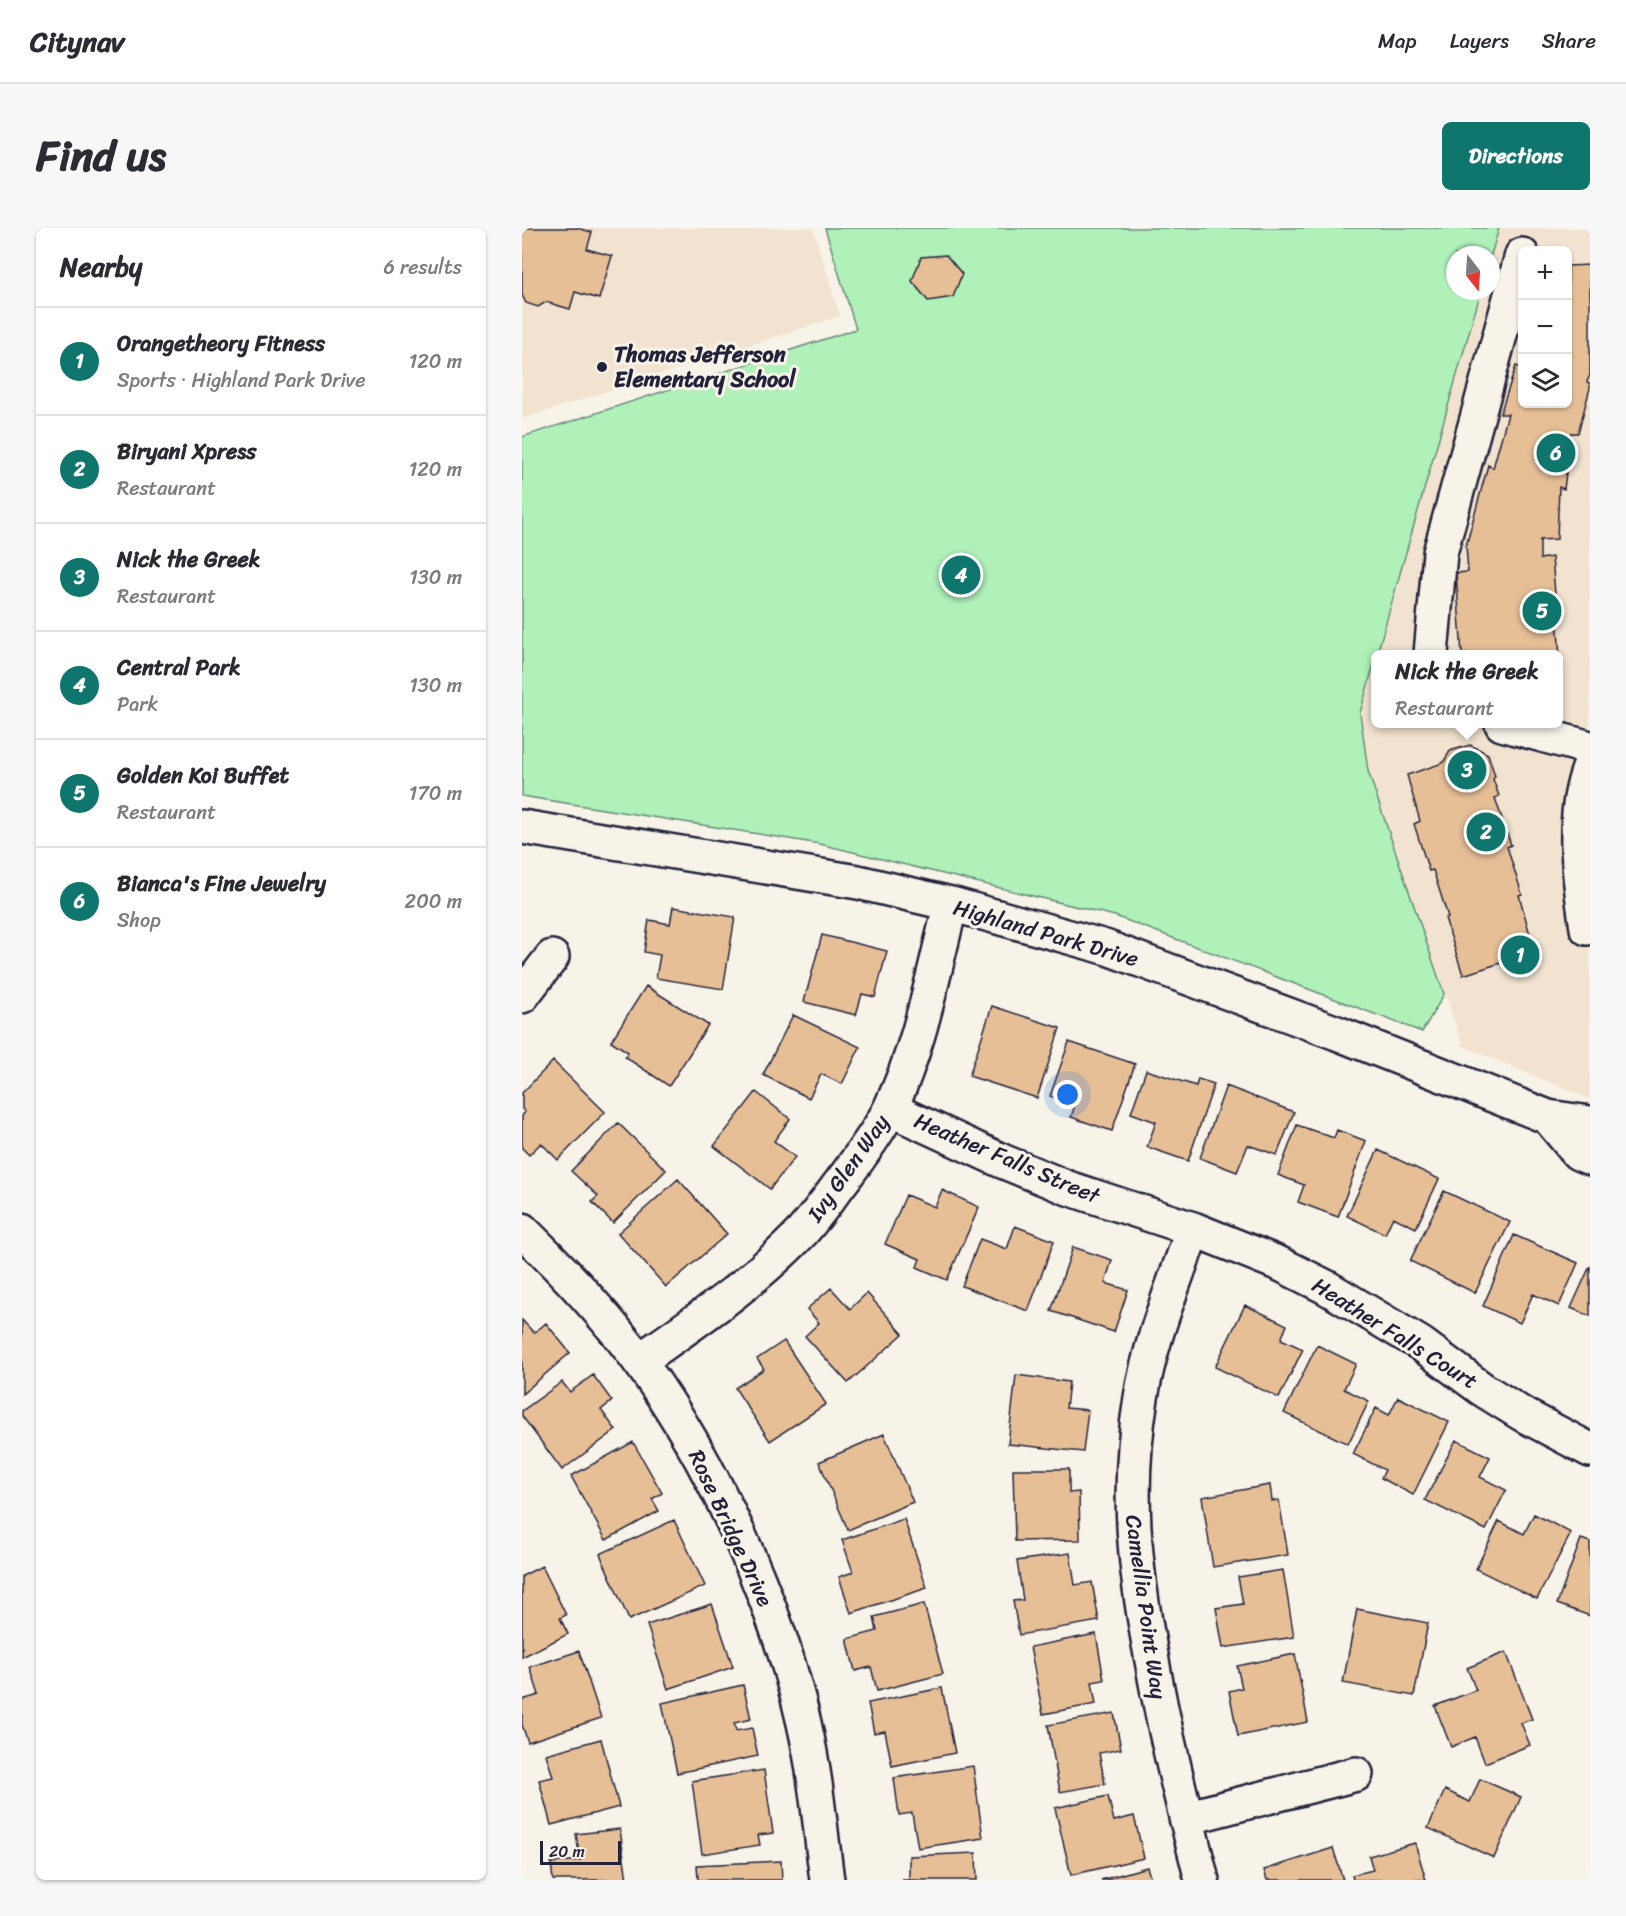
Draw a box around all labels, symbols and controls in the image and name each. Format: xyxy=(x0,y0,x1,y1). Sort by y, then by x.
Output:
text: Citynav xyxy=(30,17,124,66)
text: Map xyxy=(1378,22,1417,60)
text: Layers xyxy=(1450,22,1509,60)
text: Share xyxy=(1542,22,1596,60)
text: Find us xyxy=(36,119,166,193)
button: Directions xyxy=(1442,122,1590,190)
text: Nearby xyxy=(60,244,142,290)
north arrow xyxy=(1446,246,1500,300)
map controls xyxy=(1518,246,1572,408)
button: + xyxy=(1518,246,1572,300)
text: 6 results xyxy=(383,250,462,285)
button: − xyxy=(1518,300,1572,354)
text: Orangetheory Fitness xyxy=(117,324,325,363)
place label: Thomas Jefferson Elementary School xyxy=(614,335,796,399)
text: 1 xyxy=(75,344,84,379)
text: 120 m xyxy=(409,344,462,379)
button: layers xyxy=(1518,354,1572,408)
marker: Thomas Jefferson Elementary School xyxy=(595,360,609,374)
text: Sports · Highland Park Drive xyxy=(117,363,365,398)
pin: 6 xyxy=(1536,430,1576,476)
text: Biryani Xpress xyxy=(117,432,256,471)
text: 2 xyxy=(74,452,85,487)
text: 120 m xyxy=(409,452,462,487)
text: Restaurant xyxy=(117,471,216,506)
text: Nick the Greek xyxy=(117,540,260,579)
pin: 4 xyxy=(942,552,980,598)
text: 3 xyxy=(74,560,85,595)
text: 130 m xyxy=(409,560,462,595)
text: Restaurant xyxy=(117,579,216,614)
pin: 5 xyxy=(1522,588,1562,634)
text: Central Park xyxy=(117,648,241,687)
popup xyxy=(1371,650,1563,728)
text: Nick the Greek xyxy=(1395,652,1539,691)
text: 4 xyxy=(73,668,86,703)
text: 130 m xyxy=(409,668,462,703)
text: Park xyxy=(117,687,158,722)
text: Restaurant xyxy=(1395,691,1494,726)
pin: 3 xyxy=(1448,748,1486,792)
text: Golden Koi Buffet xyxy=(117,756,289,795)
text: 5 xyxy=(73,776,86,811)
text: 170 m xyxy=(409,776,462,811)
text: Restaurant xyxy=(117,795,216,830)
pin: 2 xyxy=(1466,810,1506,854)
text: Bianca's Fine Jewelry xyxy=(117,864,326,903)
text: 6 xyxy=(74,884,85,919)
text: 200 m xyxy=(405,884,462,919)
street label: Highland Park Drive xyxy=(949,888,1143,978)
text: Shop xyxy=(117,903,161,938)
pin: 1 xyxy=(1500,932,1540,978)
your location xyxy=(1053,1080,1082,1109)
street label: Heather Falls Street xyxy=(908,1101,1107,1215)
street label: Ivy Glen Way xyxy=(796,1105,900,1231)
street label: Heather Falls Court xyxy=(1304,1266,1486,1400)
street label: Rose Bridge Drive xyxy=(677,1443,785,1613)
street label: Camellia Point Way xyxy=(1114,1512,1178,1702)
text: 20 m xyxy=(549,1837,585,1866)
scale bar xyxy=(540,1838,621,1866)

